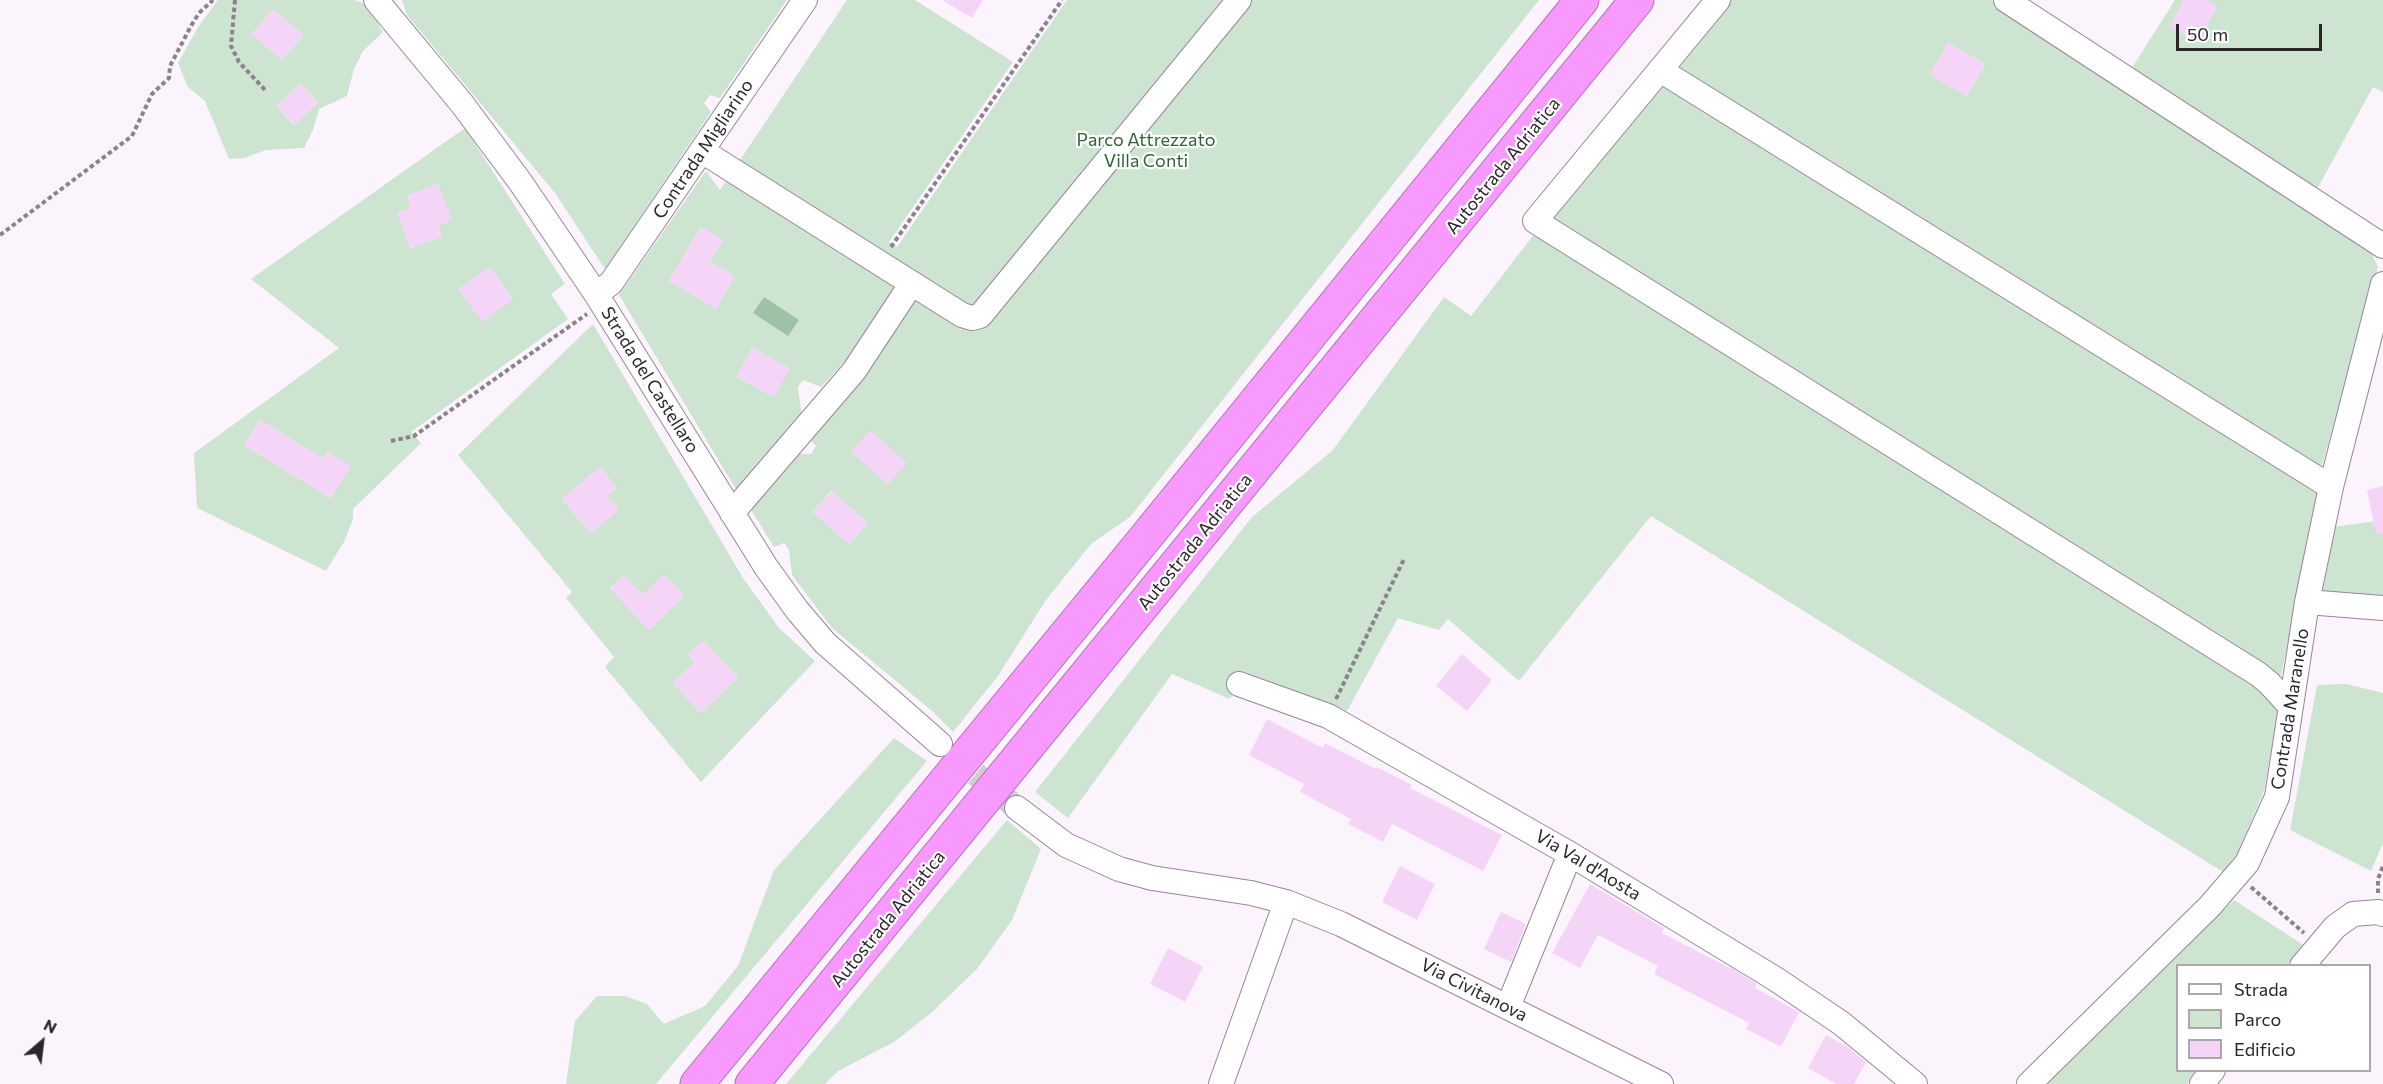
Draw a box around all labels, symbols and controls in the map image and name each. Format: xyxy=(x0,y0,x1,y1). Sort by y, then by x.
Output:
scale bar xyxy=(2179,12,2324,50)
text: 50 m xyxy=(2187,23,2228,45)
street label: Contrada Migliarino xyxy=(648,75,758,223)
street label: Autostrada Adriatica xyxy=(1441,93,1565,239)
park label: Parco Attrezzato Villa Conti xyxy=(1077,129,1215,172)
street label: Strada del Castellaro xyxy=(596,303,704,457)
street label: Autostrada Adriatica xyxy=(1133,469,1257,615)
street label: Contrada Maranello xyxy=(2267,627,2313,791)
street label: Via Val d'Aosta xyxy=(1531,825,1645,905)
street label: Autostrada Adriatica xyxy=(826,846,950,992)
street label: Via Civitanova xyxy=(1417,954,1531,1026)
legend xyxy=(2176,964,2371,1072)
text: Strada xyxy=(2234,978,2288,1000)
text: Parco xyxy=(2234,1008,2281,1030)
north arrow xyxy=(12,1012,72,1072)
text: N xyxy=(41,1014,60,1037)
text: Edificio xyxy=(2234,1038,2296,1060)

